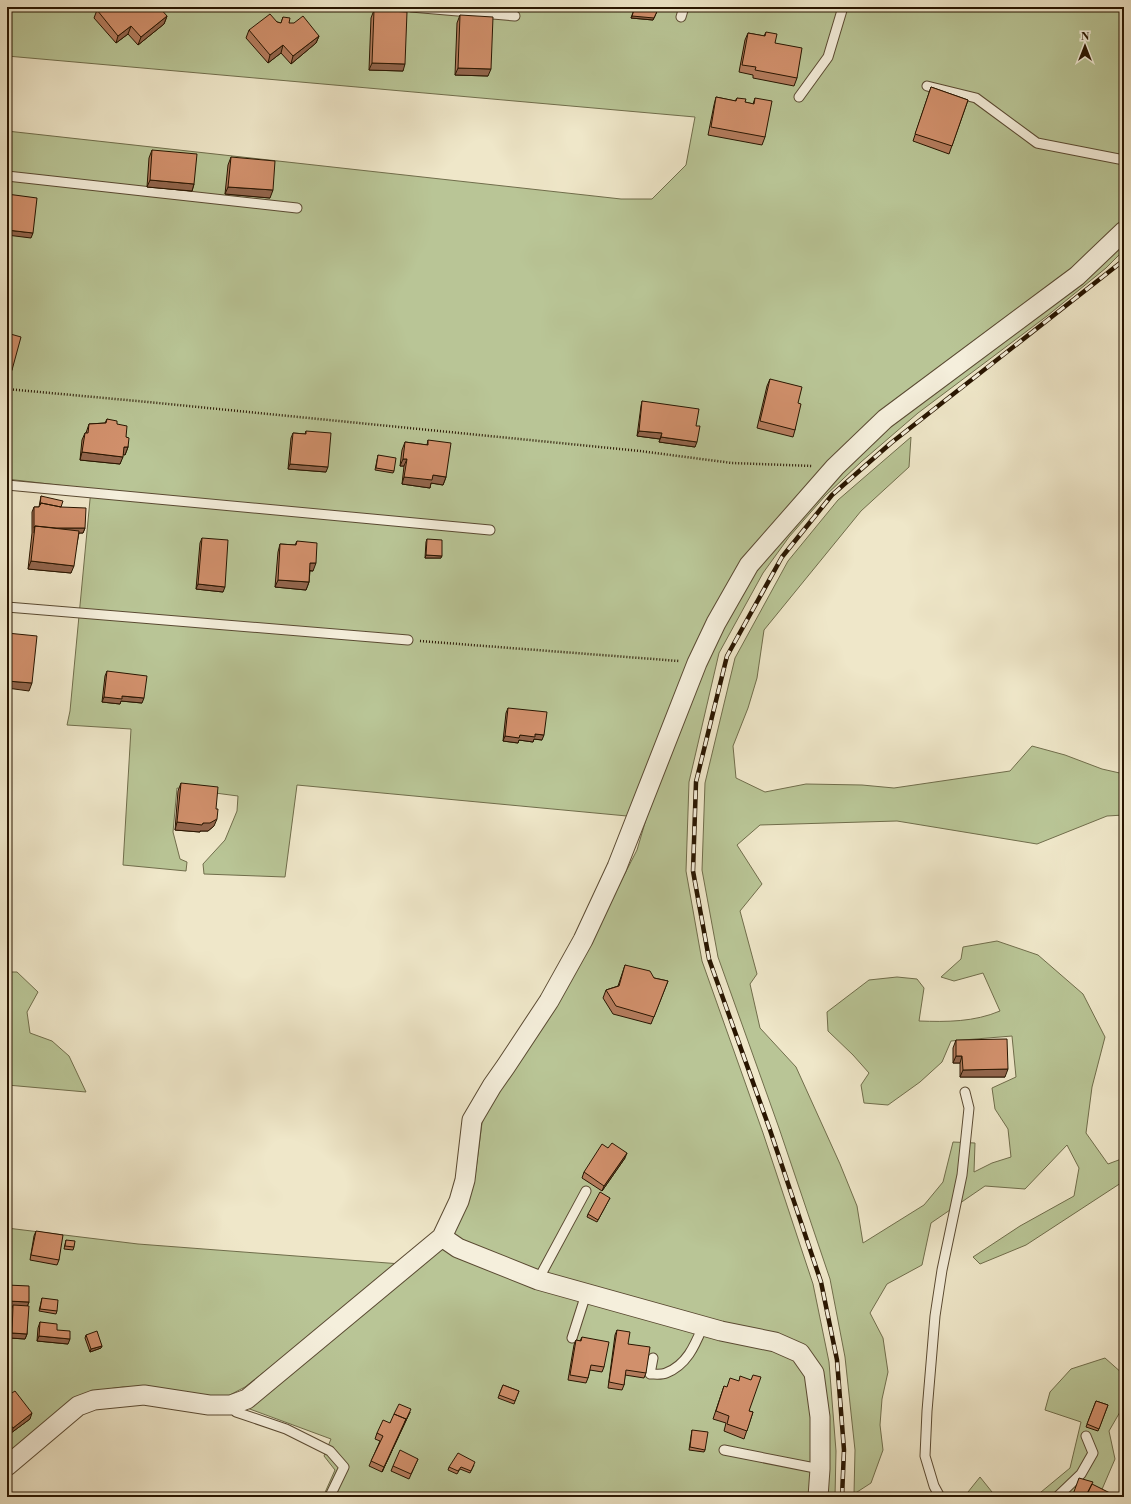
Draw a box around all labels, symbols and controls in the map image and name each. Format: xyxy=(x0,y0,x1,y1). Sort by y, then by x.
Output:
north arrow xyxy=(1065,26,1105,66)
text: N xyxy=(1081,30,1090,44)

